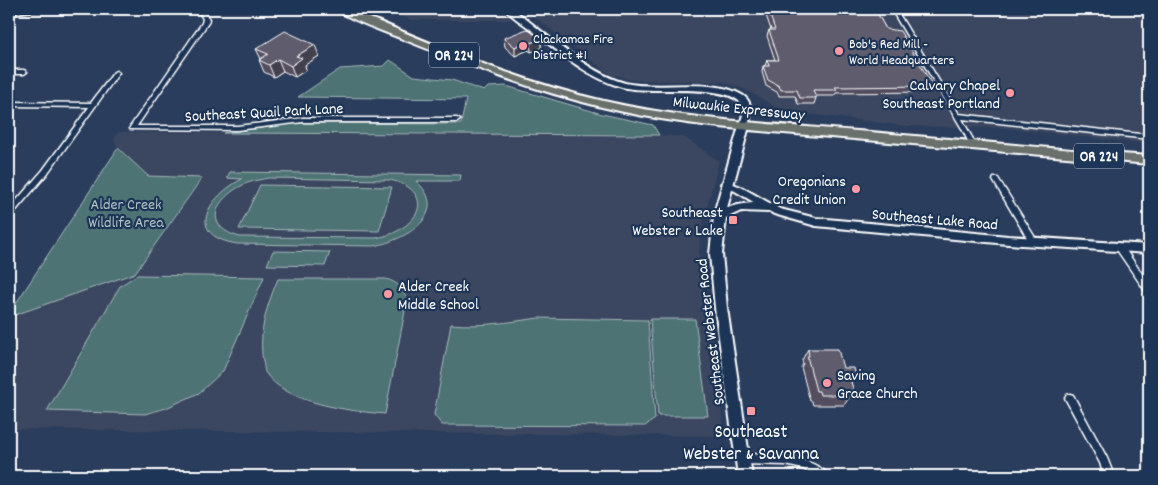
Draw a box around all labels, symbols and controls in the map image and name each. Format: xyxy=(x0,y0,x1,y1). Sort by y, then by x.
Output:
place label: Clackamas Fire District #1 xyxy=(533,30,613,66)
place label: Bob's Red Mill - World Headquarters xyxy=(849,35,955,71)
marker: Clackamas Fire District #1 xyxy=(517,40,529,52)
road number: OR 224 xyxy=(429,42,479,68)
marker: Bob's Red Mill - World Headquarters xyxy=(833,45,845,57)
place label: Calvary Chapel Southeast Portland xyxy=(882,75,1000,116)
marker: Calvary Chapel Southeast Portland xyxy=(1004,87,1016,99)
street label: Milwaukie Expressway xyxy=(672,91,806,128)
street label: Southeast Quail Park Lane xyxy=(184,98,344,129)
road number: OR 224 xyxy=(1074,144,1124,168)
place label: Oregonians Credit Union xyxy=(773,171,846,212)
marker: Oregonians Credit Union xyxy=(850,183,862,195)
park label: Alder Creek Wildlife Area xyxy=(88,194,164,235)
place label: Southeast Webster & Lake xyxy=(632,202,723,243)
street label: Southeast Lake Road xyxy=(871,204,999,237)
marker: Southeast Webster & Lake xyxy=(727,214,739,226)
street label: Southeast Webster Road xyxy=(691,257,732,406)
place label: Alder Creek Middle School xyxy=(398,276,479,317)
marker: Alder Creek Middle School xyxy=(382,288,394,300)
place label: Saving Grace Church xyxy=(837,365,917,406)
marker: Saving Grace Church xyxy=(821,377,833,389)
marker: Southeast Webster & Savanna xyxy=(745,405,757,417)
place label: Southeast Webster & Savanna xyxy=(683,420,820,469)

